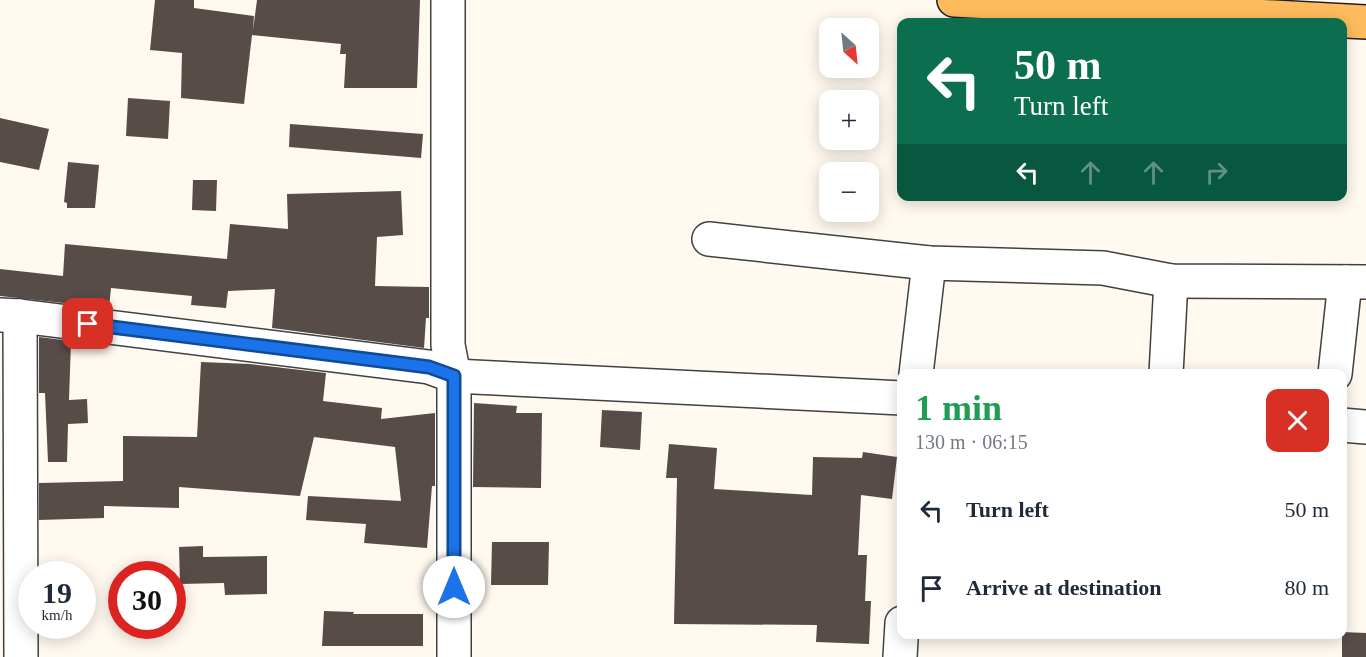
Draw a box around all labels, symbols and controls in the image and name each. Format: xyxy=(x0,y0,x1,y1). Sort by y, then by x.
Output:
north arrow xyxy=(819,18,879,78)
map controls xyxy=(819,18,879,222)
icon: left xyxy=(915,42,993,120)
text: 50 m xyxy=(1014,42,1102,88)
button: + xyxy=(819,90,879,150)
text: Turn left xyxy=(1014,91,1108,121)
icon: left xyxy=(1011,156,1044,189)
icon: ahead xyxy=(1074,156,1107,189)
icon: ahead xyxy=(1137,156,1170,189)
icon: right xyxy=(1200,156,1233,189)
button: − xyxy=(819,162,879,222)
pin xyxy=(62,298,113,349)
icon: arrive xyxy=(71,307,104,340)
text: 1 min xyxy=(915,388,1002,428)
button: close xyxy=(1266,389,1329,452)
text: 130 m · 06:15 xyxy=(915,431,1028,453)
icon: left xyxy=(915,494,948,527)
text: Turn left xyxy=(966,497,1049,522)
text: 50 m xyxy=(1284,497,1329,522)
position arrow xyxy=(422,555,486,619)
speed limit sign: 30 xyxy=(108,561,186,639)
icon: arrive xyxy=(915,572,948,605)
text: Arrive at destination xyxy=(966,575,1162,600)
text: 80 m xyxy=(1284,575,1329,600)
text: 19 xyxy=(42,576,72,609)
text: km/h xyxy=(42,607,72,623)

